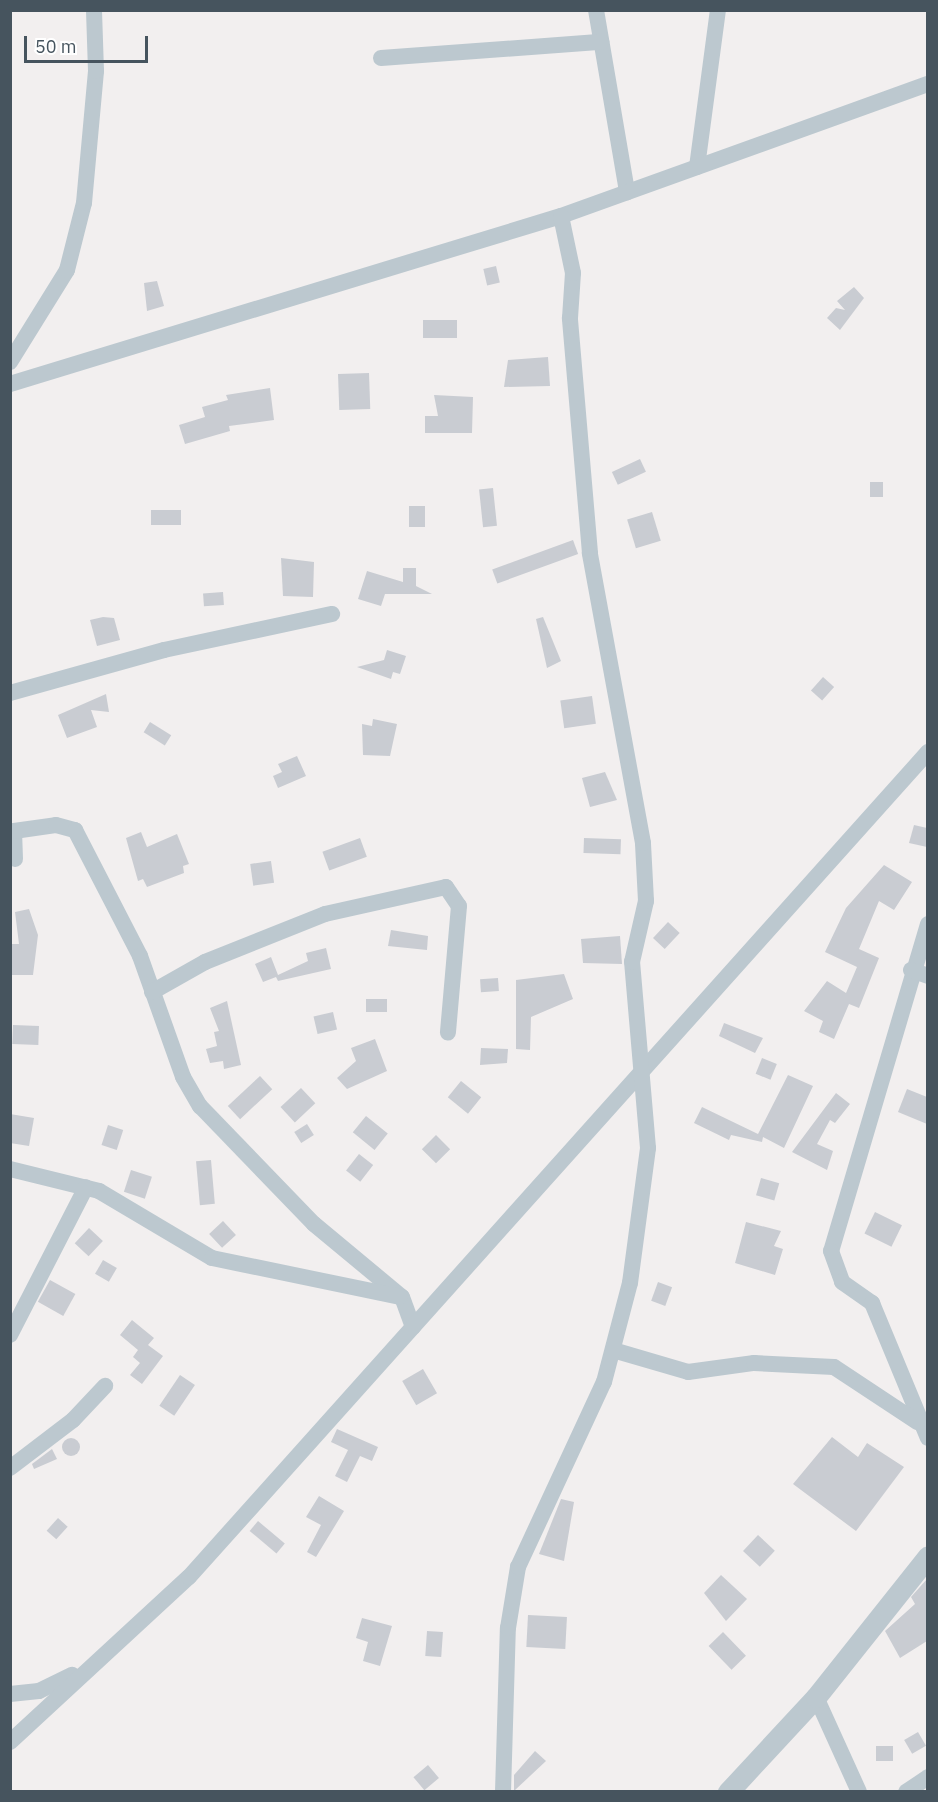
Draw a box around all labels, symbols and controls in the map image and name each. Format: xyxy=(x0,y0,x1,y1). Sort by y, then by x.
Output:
scale bar xyxy=(27,24,152,62)
text: 50 m xyxy=(35,35,77,58)

